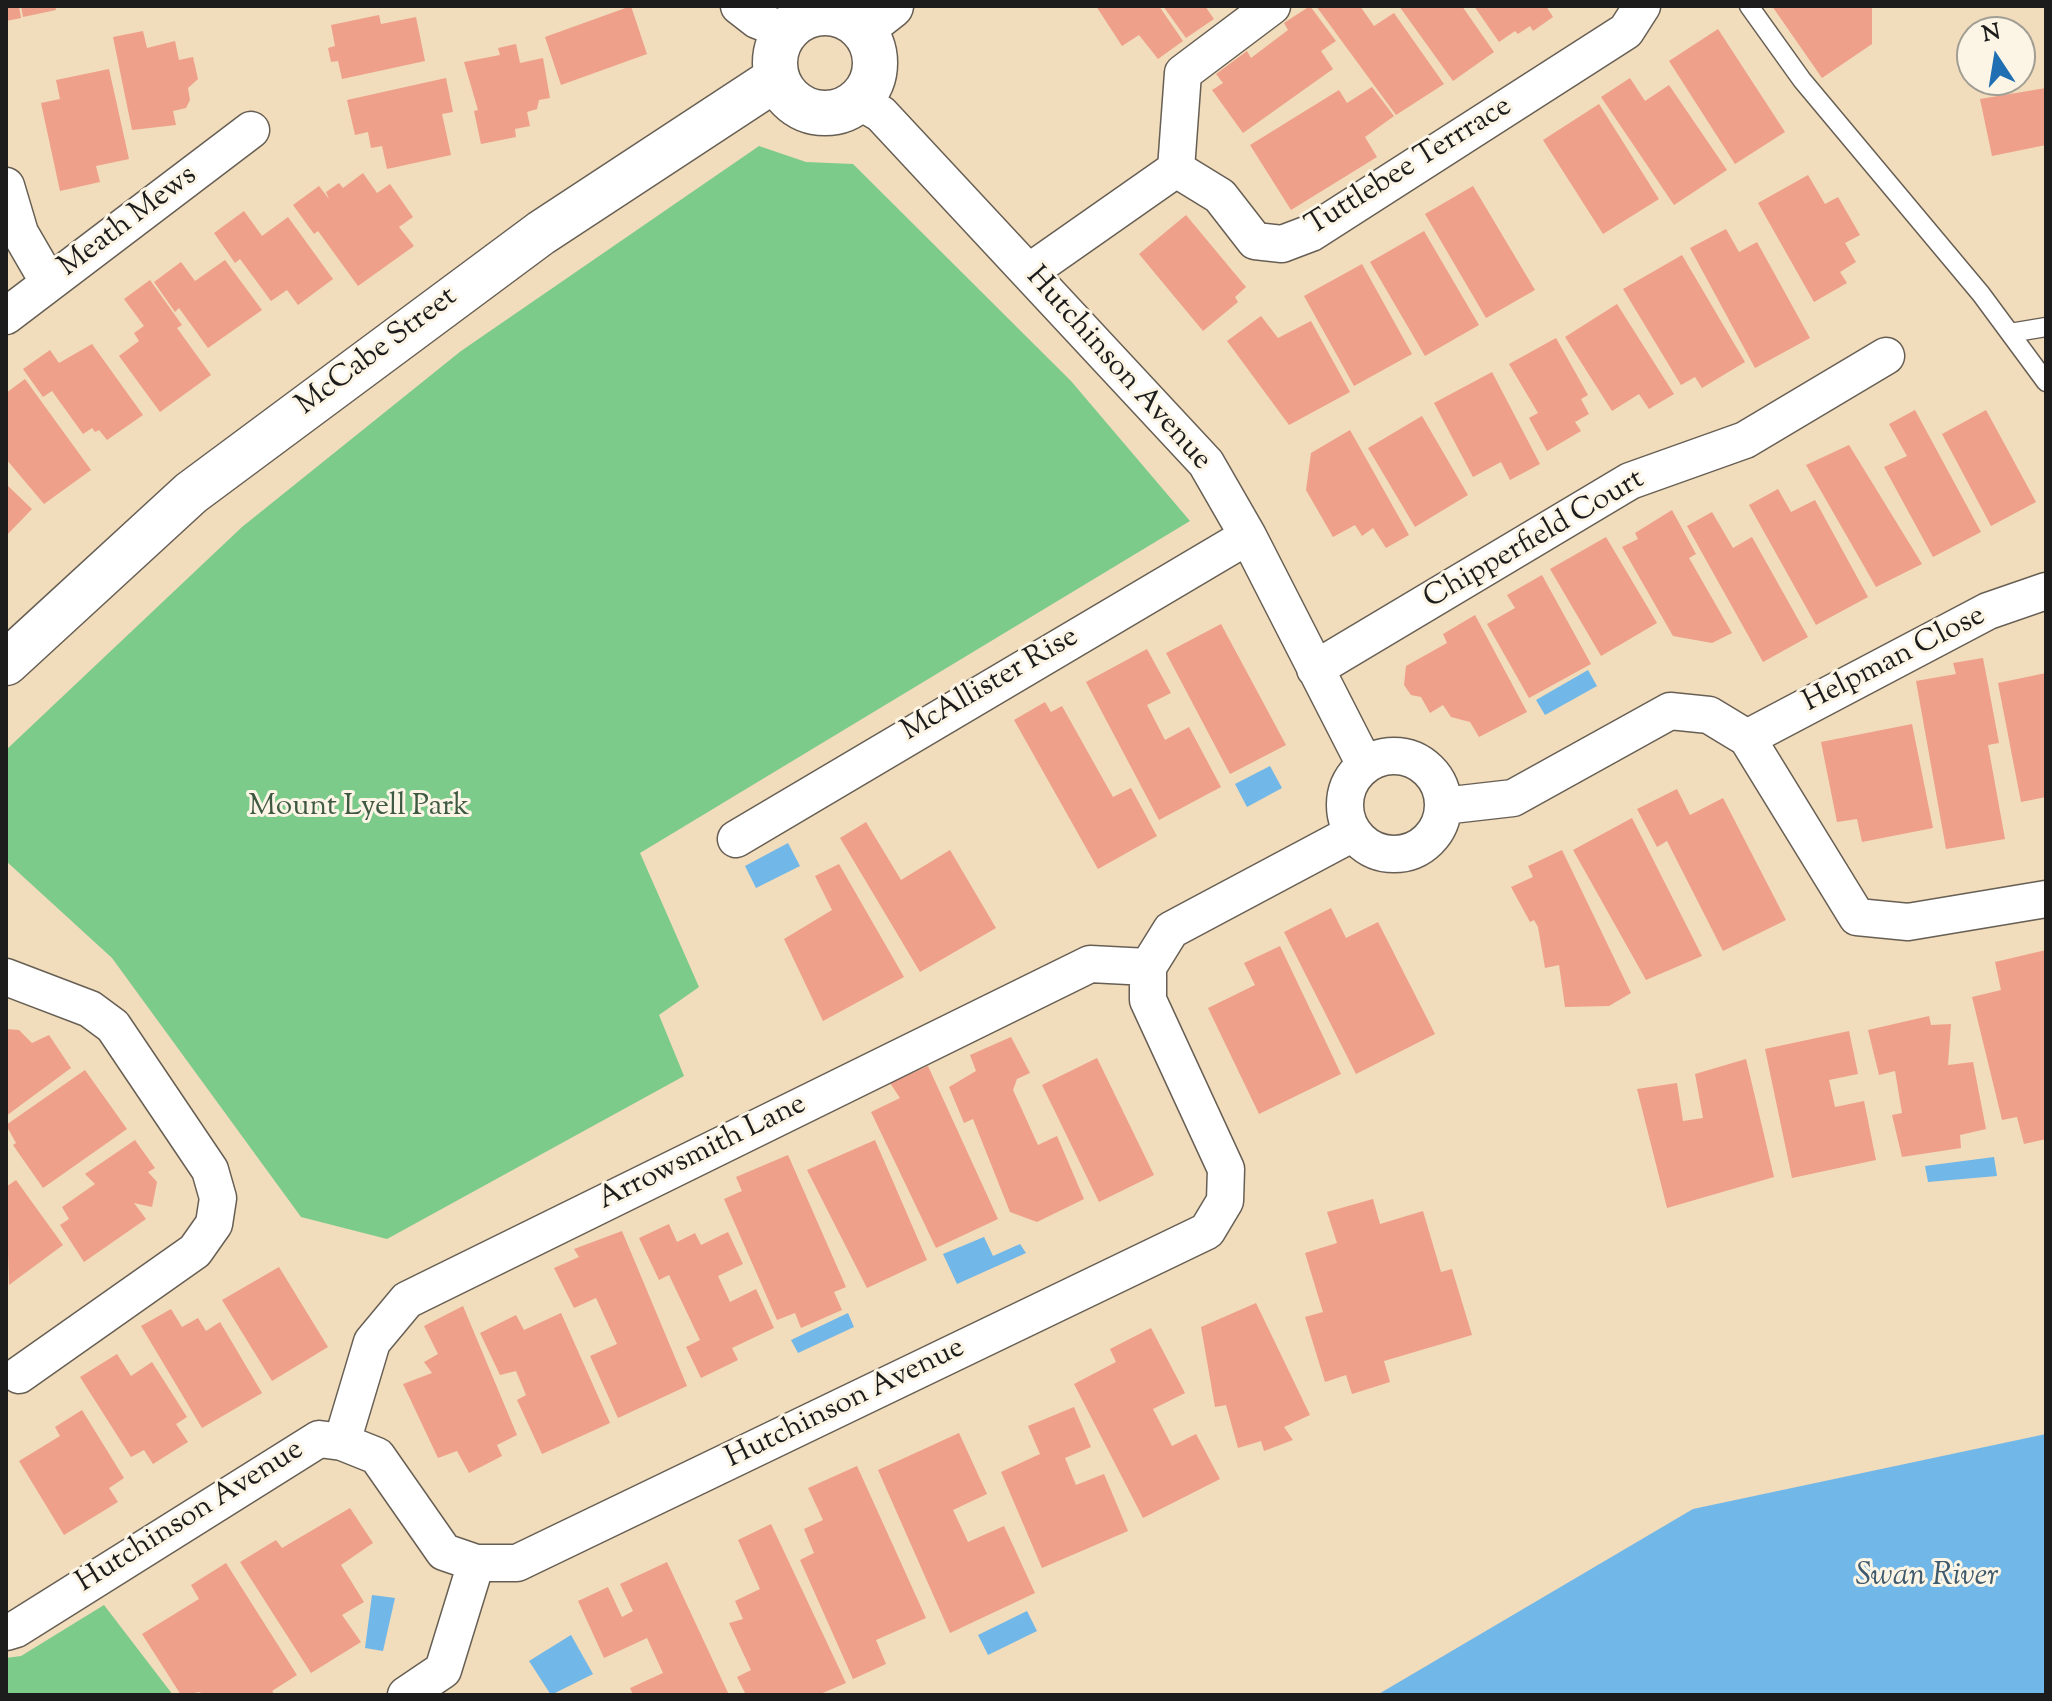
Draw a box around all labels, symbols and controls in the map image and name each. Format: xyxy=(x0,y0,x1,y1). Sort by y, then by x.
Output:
north arrow xyxy=(1956,16,2036,96)
text: N xyxy=(1980,17,2003,52)
street label: Tuttlebee Terrrace xyxy=(1300,90,1520,246)
street label: Meath Mews xyxy=(53,159,205,287)
street label: Hutchinson Avenue xyxy=(1016,261,1218,479)
street label: McCabe Street xyxy=(290,281,466,425)
street label: Chipperfield Court xyxy=(1418,463,1652,619)
street label: Helpman Close xyxy=(1798,600,1992,722)
street label: McAllister Rise xyxy=(896,621,1086,751)
park label: Mount Lyell Park xyxy=(249,791,469,827)
street label: Arrowsmith Lane xyxy=(593,1088,813,1220)
street label: Hutchinson Avenue xyxy=(721,1332,971,1478)
street label: Hutchinson Avenue xyxy=(71,1434,311,1602)
water label: Swan River xyxy=(1855,1560,1999,1598)

